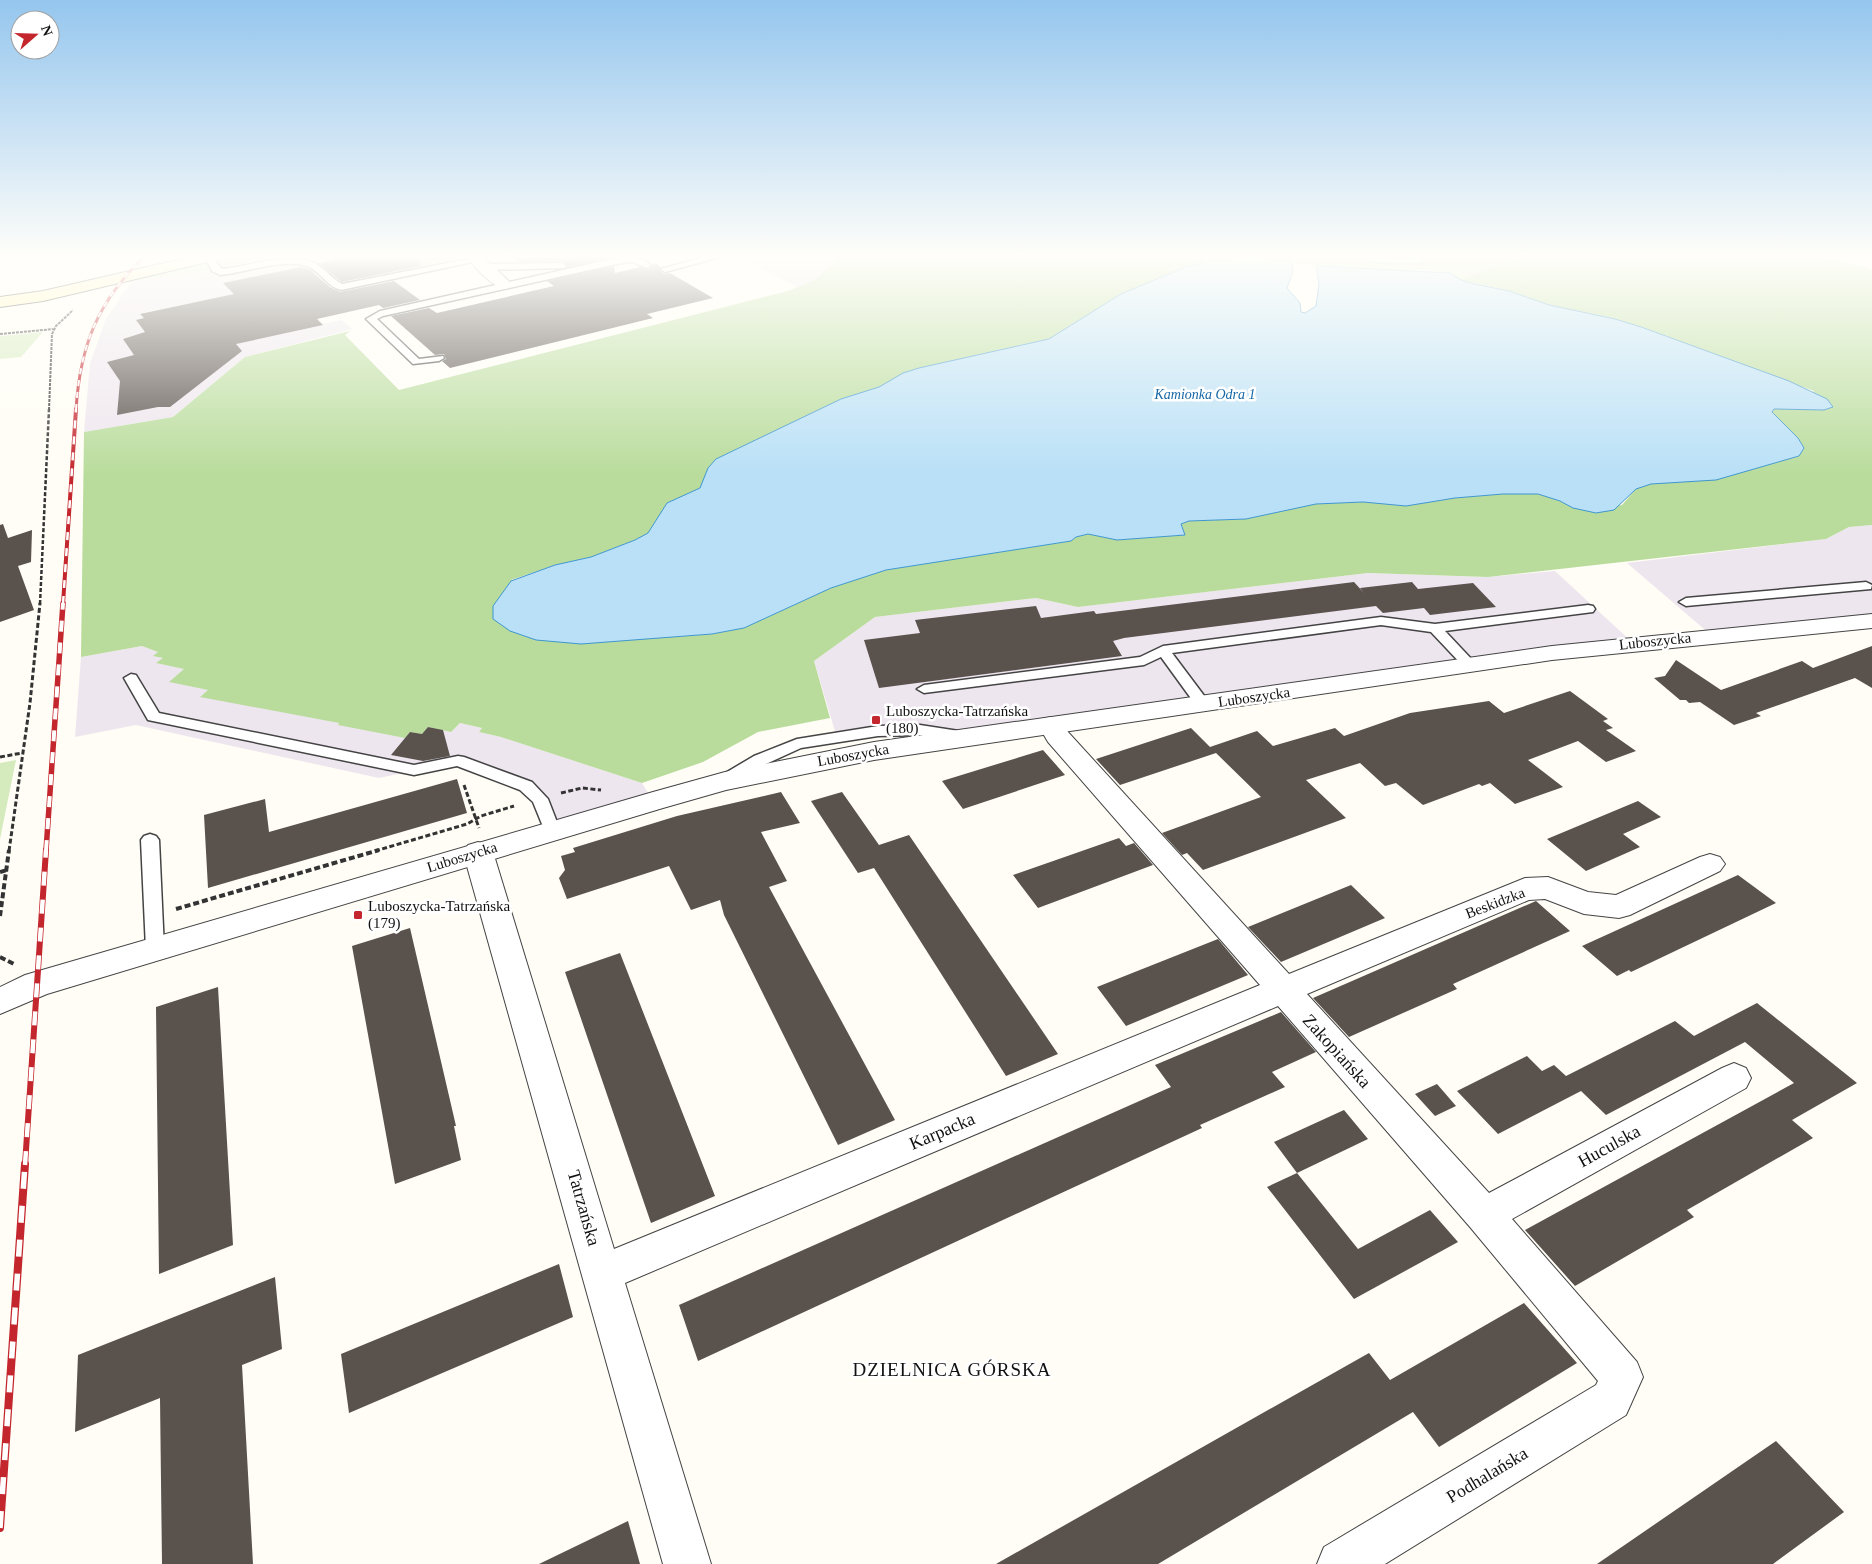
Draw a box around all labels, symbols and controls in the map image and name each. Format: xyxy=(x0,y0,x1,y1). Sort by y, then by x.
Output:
north arrow xyxy=(10,10,60,60)
text: N xyxy=(38,23,56,38)
water label: Kamionka Odra 1 xyxy=(1153,387,1256,402)
street label: Luboszycka xyxy=(1618,629,1692,653)
street label: Luboszycka xyxy=(1217,684,1291,710)
place label: Luboszycka-Tatrzańska (180) xyxy=(886,703,1029,737)
marker: Luboszycka-Tatrzańska (180) xyxy=(870,714,882,726)
street label: Luboszycka xyxy=(816,741,890,769)
street label: Luboszycka xyxy=(425,839,499,875)
street label: Beskidzka xyxy=(1463,884,1527,922)
place label: Luboszycka-Tatrzańska (179) xyxy=(368,898,511,932)
marker: Luboszycka-Tatrzańska (179) xyxy=(352,909,364,921)
street label: Zakopiańska xyxy=(1299,1010,1375,1092)
street label: Karpacka xyxy=(906,1108,978,1154)
street label: Huculska xyxy=(1574,1121,1644,1171)
street label: Tatrzańska xyxy=(564,1168,604,1248)
district label: DZIELNICA GÓRSKA xyxy=(852,1359,1052,1380)
street label: Podhalańska xyxy=(1443,1443,1531,1507)

